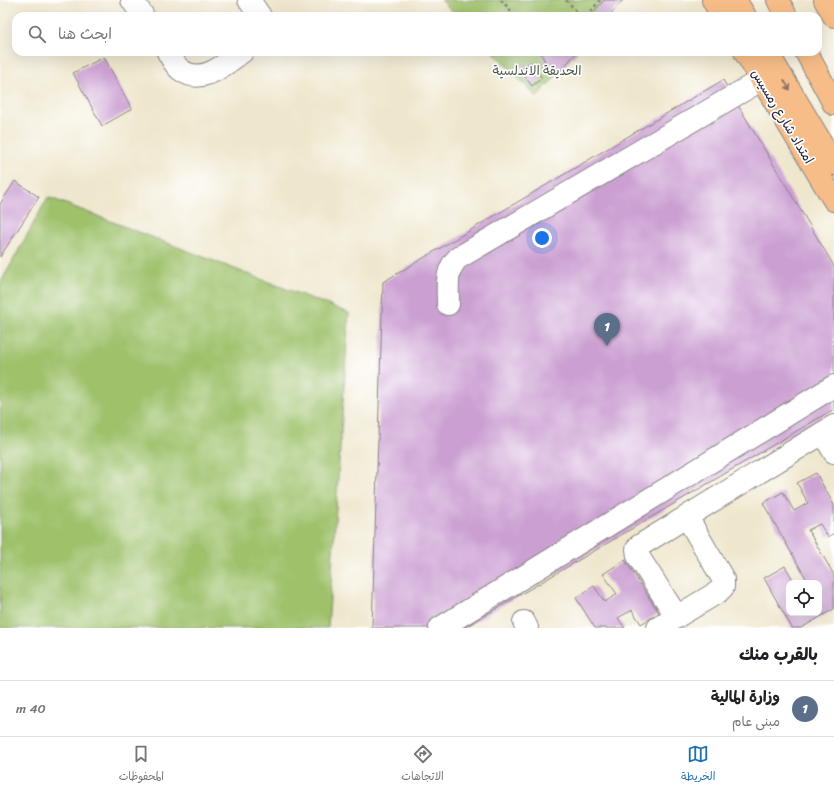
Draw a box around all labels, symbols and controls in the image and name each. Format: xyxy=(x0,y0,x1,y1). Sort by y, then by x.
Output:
search box xyxy=(12,12,822,56)
text: ابحث هنا xyxy=(58,21,112,47)
icon: search xyxy=(26,23,48,45)
park label: الحديقة الاندلسية xyxy=(493,59,581,82)
street label: امتداد شارع رمسيس xyxy=(745,64,820,168)
one-way arrow xyxy=(783,79,791,91)
your location xyxy=(532,228,552,248)
pin: 1 xyxy=(594,313,620,346)
map controls xyxy=(786,580,822,616)
button: locate xyxy=(786,580,822,616)
text: بالقرب منك xyxy=(739,639,818,669)
text: وزارة المالية xyxy=(711,684,780,710)
text: 40 m xyxy=(16,697,46,720)
text: 1 xyxy=(802,697,808,720)
text: مبنى عام xyxy=(732,710,780,733)
tab: المحفوظات xyxy=(119,743,164,786)
tab: الاتجاهات xyxy=(401,743,444,786)
tab: الخريطة xyxy=(681,743,715,786)

